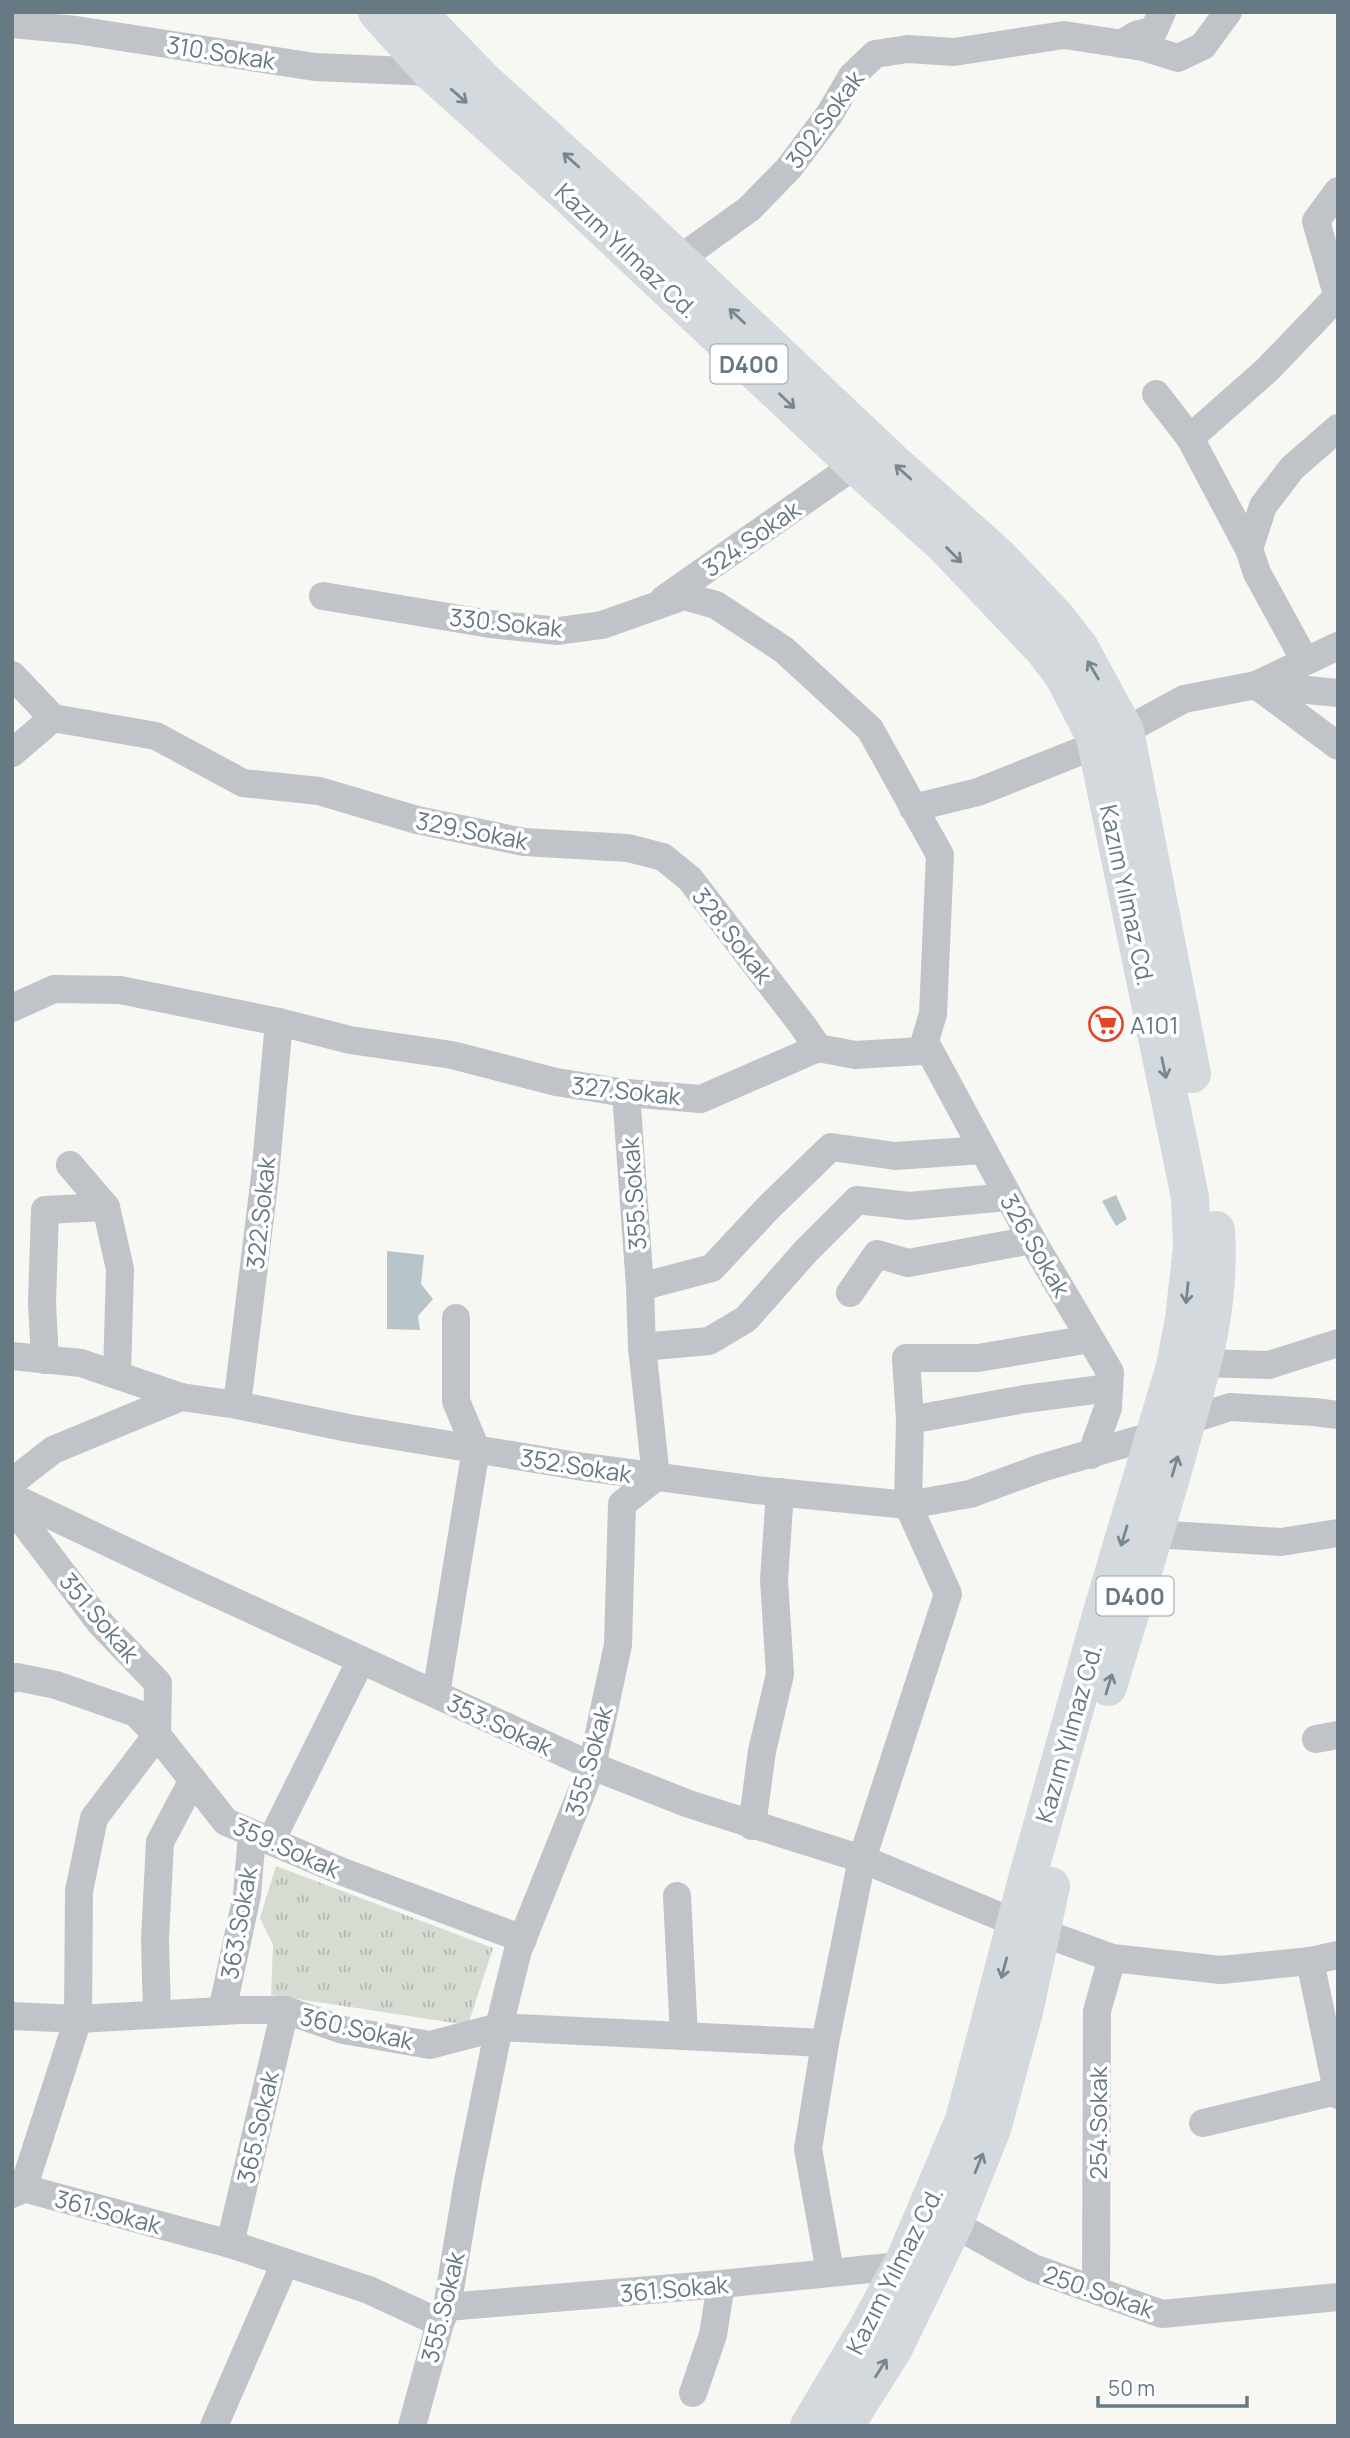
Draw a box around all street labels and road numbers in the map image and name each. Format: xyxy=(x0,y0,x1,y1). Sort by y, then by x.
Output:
street label: 310.Sokak xyxy=(164,27,279,77)
street label: 302.Sokak xyxy=(777,62,871,175)
street label: Kazım Yılmaz Cd. xyxy=(548,175,706,325)
road number: D400 xyxy=(710,344,788,384)
street label: 324.Sokak xyxy=(696,492,807,584)
street label: 330.Sokak xyxy=(448,600,565,644)
street label: Kazım Yılmaz Cd. xyxy=(1093,801,1163,989)
street label: 329.Sokak xyxy=(413,803,532,857)
street label: 328.Sokak xyxy=(685,880,781,991)
street label: 327.Sokak xyxy=(570,1068,683,1112)
street label: 355.Sokak xyxy=(613,1135,653,1252)
street label: 322.Sokak xyxy=(238,1154,282,1271)
street label: 326.Sokak xyxy=(993,1187,1079,1304)
street label: 352.Sokak xyxy=(518,1440,635,1490)
street label: 351.Sokak xyxy=(53,1565,148,1670)
road number: D400 xyxy=(1096,1576,1174,1616)
street label: Kazım Yılmaz Cd. xyxy=(1027,1640,1109,1826)
street label: 353.Sokak xyxy=(442,1685,559,1763)
street label: 355.Sokak xyxy=(557,1701,620,1820)
street label: 359.Sokak xyxy=(228,1809,347,1886)
street label: 363.Sokak xyxy=(212,1863,264,1982)
street label: 360.Sokak xyxy=(297,1999,418,2057)
street label: 254.Sokak xyxy=(1081,2065,1114,2180)
street label: 365.Sokak xyxy=(228,2067,286,2186)
street label: Kazım Yılmaz Cd. xyxy=(837,2180,951,2360)
street label: 361.Sokak xyxy=(51,2181,166,2241)
street label: 355.Sokak xyxy=(412,2247,472,2366)
street label: 250.Sokak xyxy=(1040,2257,1159,2326)
street label: 361.Sokak xyxy=(619,2267,731,2309)

